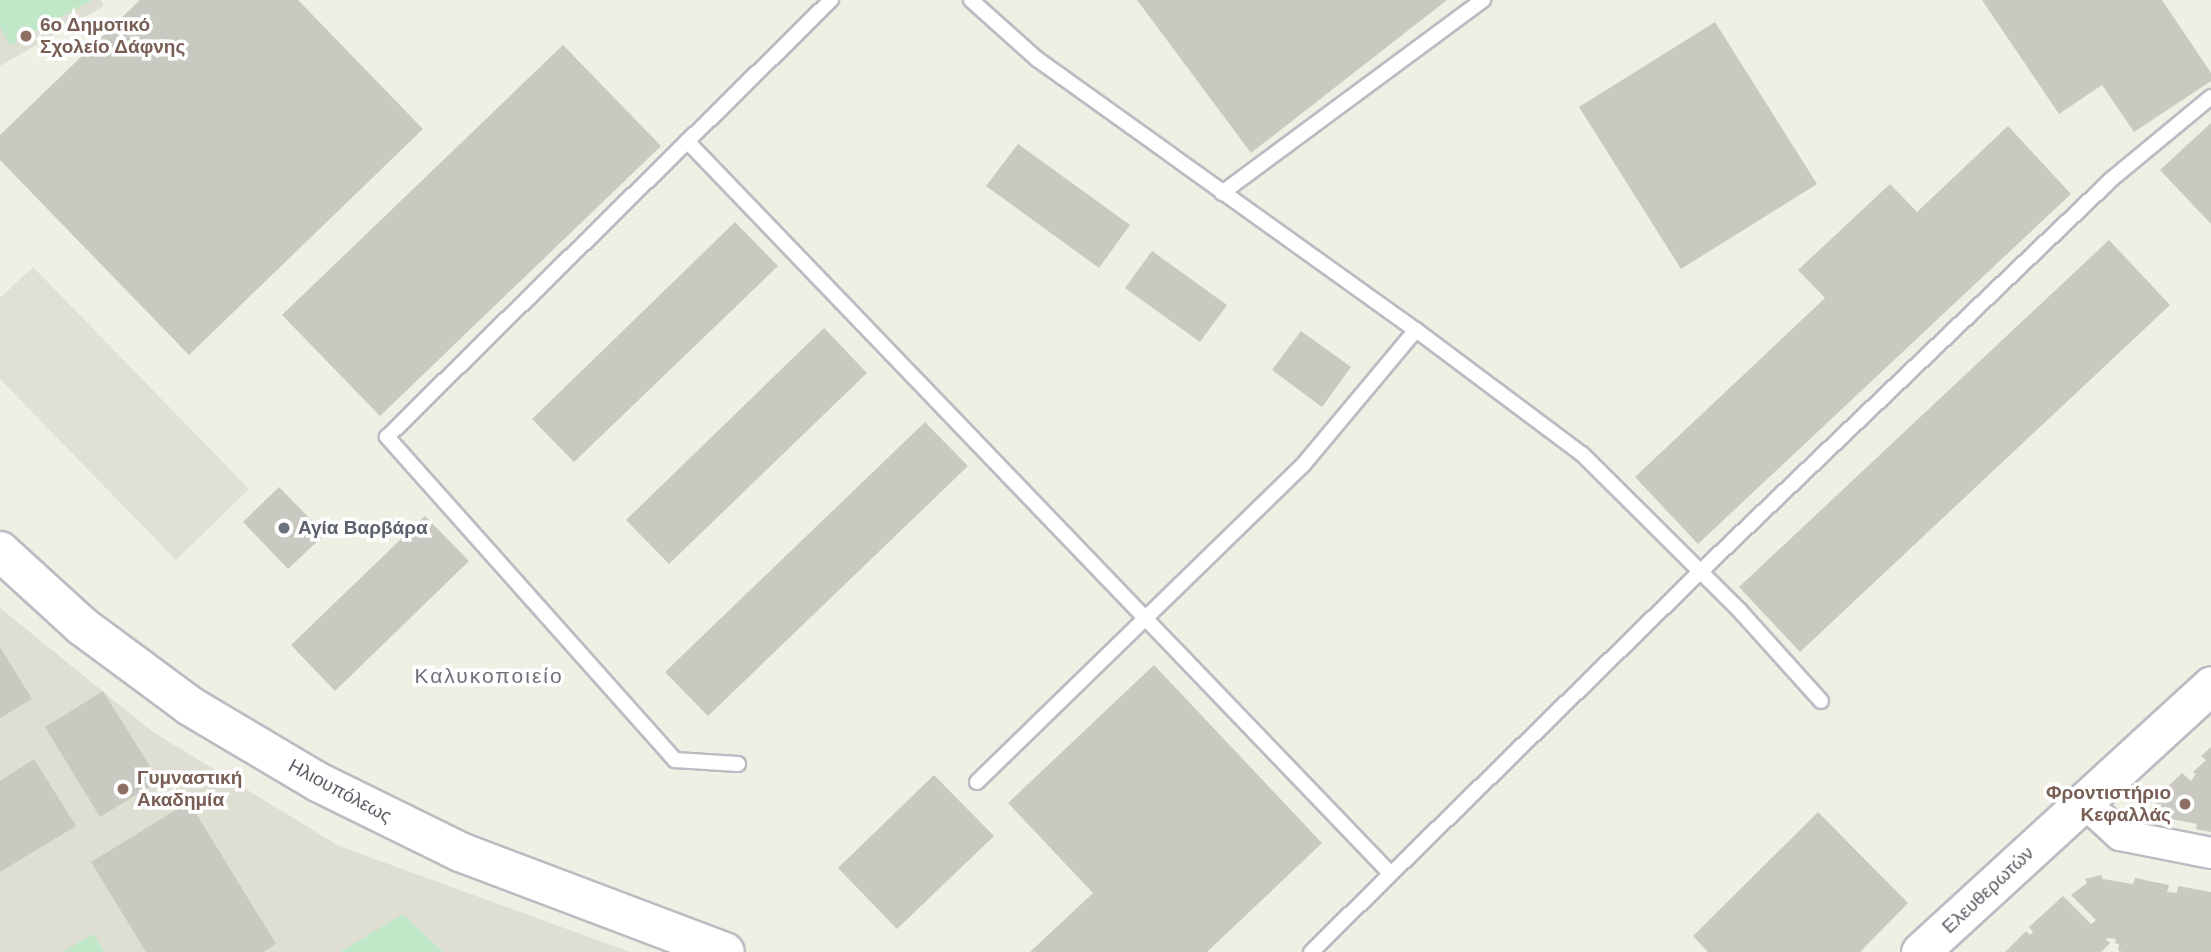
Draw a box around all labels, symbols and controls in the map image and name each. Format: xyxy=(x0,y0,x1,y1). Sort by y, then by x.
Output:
place label: 6ο Δημοτικό Σχολείο Δάφνης xyxy=(40,14,186,58)
marker: 6ο Δημοτικό Σχολείο Δάφνης xyxy=(18,28,34,44)
place label: Αγία Βαρβάρα xyxy=(298,517,428,539)
marker: Αγία Βαρβάρα xyxy=(276,520,292,536)
district label: Καλυκοποιείο xyxy=(416,663,562,689)
street label: Ηλιουπόλεως xyxy=(284,754,396,828)
place label: Γυμναστική Ακαδημία xyxy=(137,767,242,811)
marker: Γυμναστική Ακαδημία xyxy=(115,781,131,797)
place label: Φροντιστήριο Κεφαλλάς xyxy=(2046,782,2171,826)
marker: Φροντιστήριο Κεφαλλάς xyxy=(2177,796,2193,812)
street label: Ελευθερωτών xyxy=(1937,842,2039,938)

